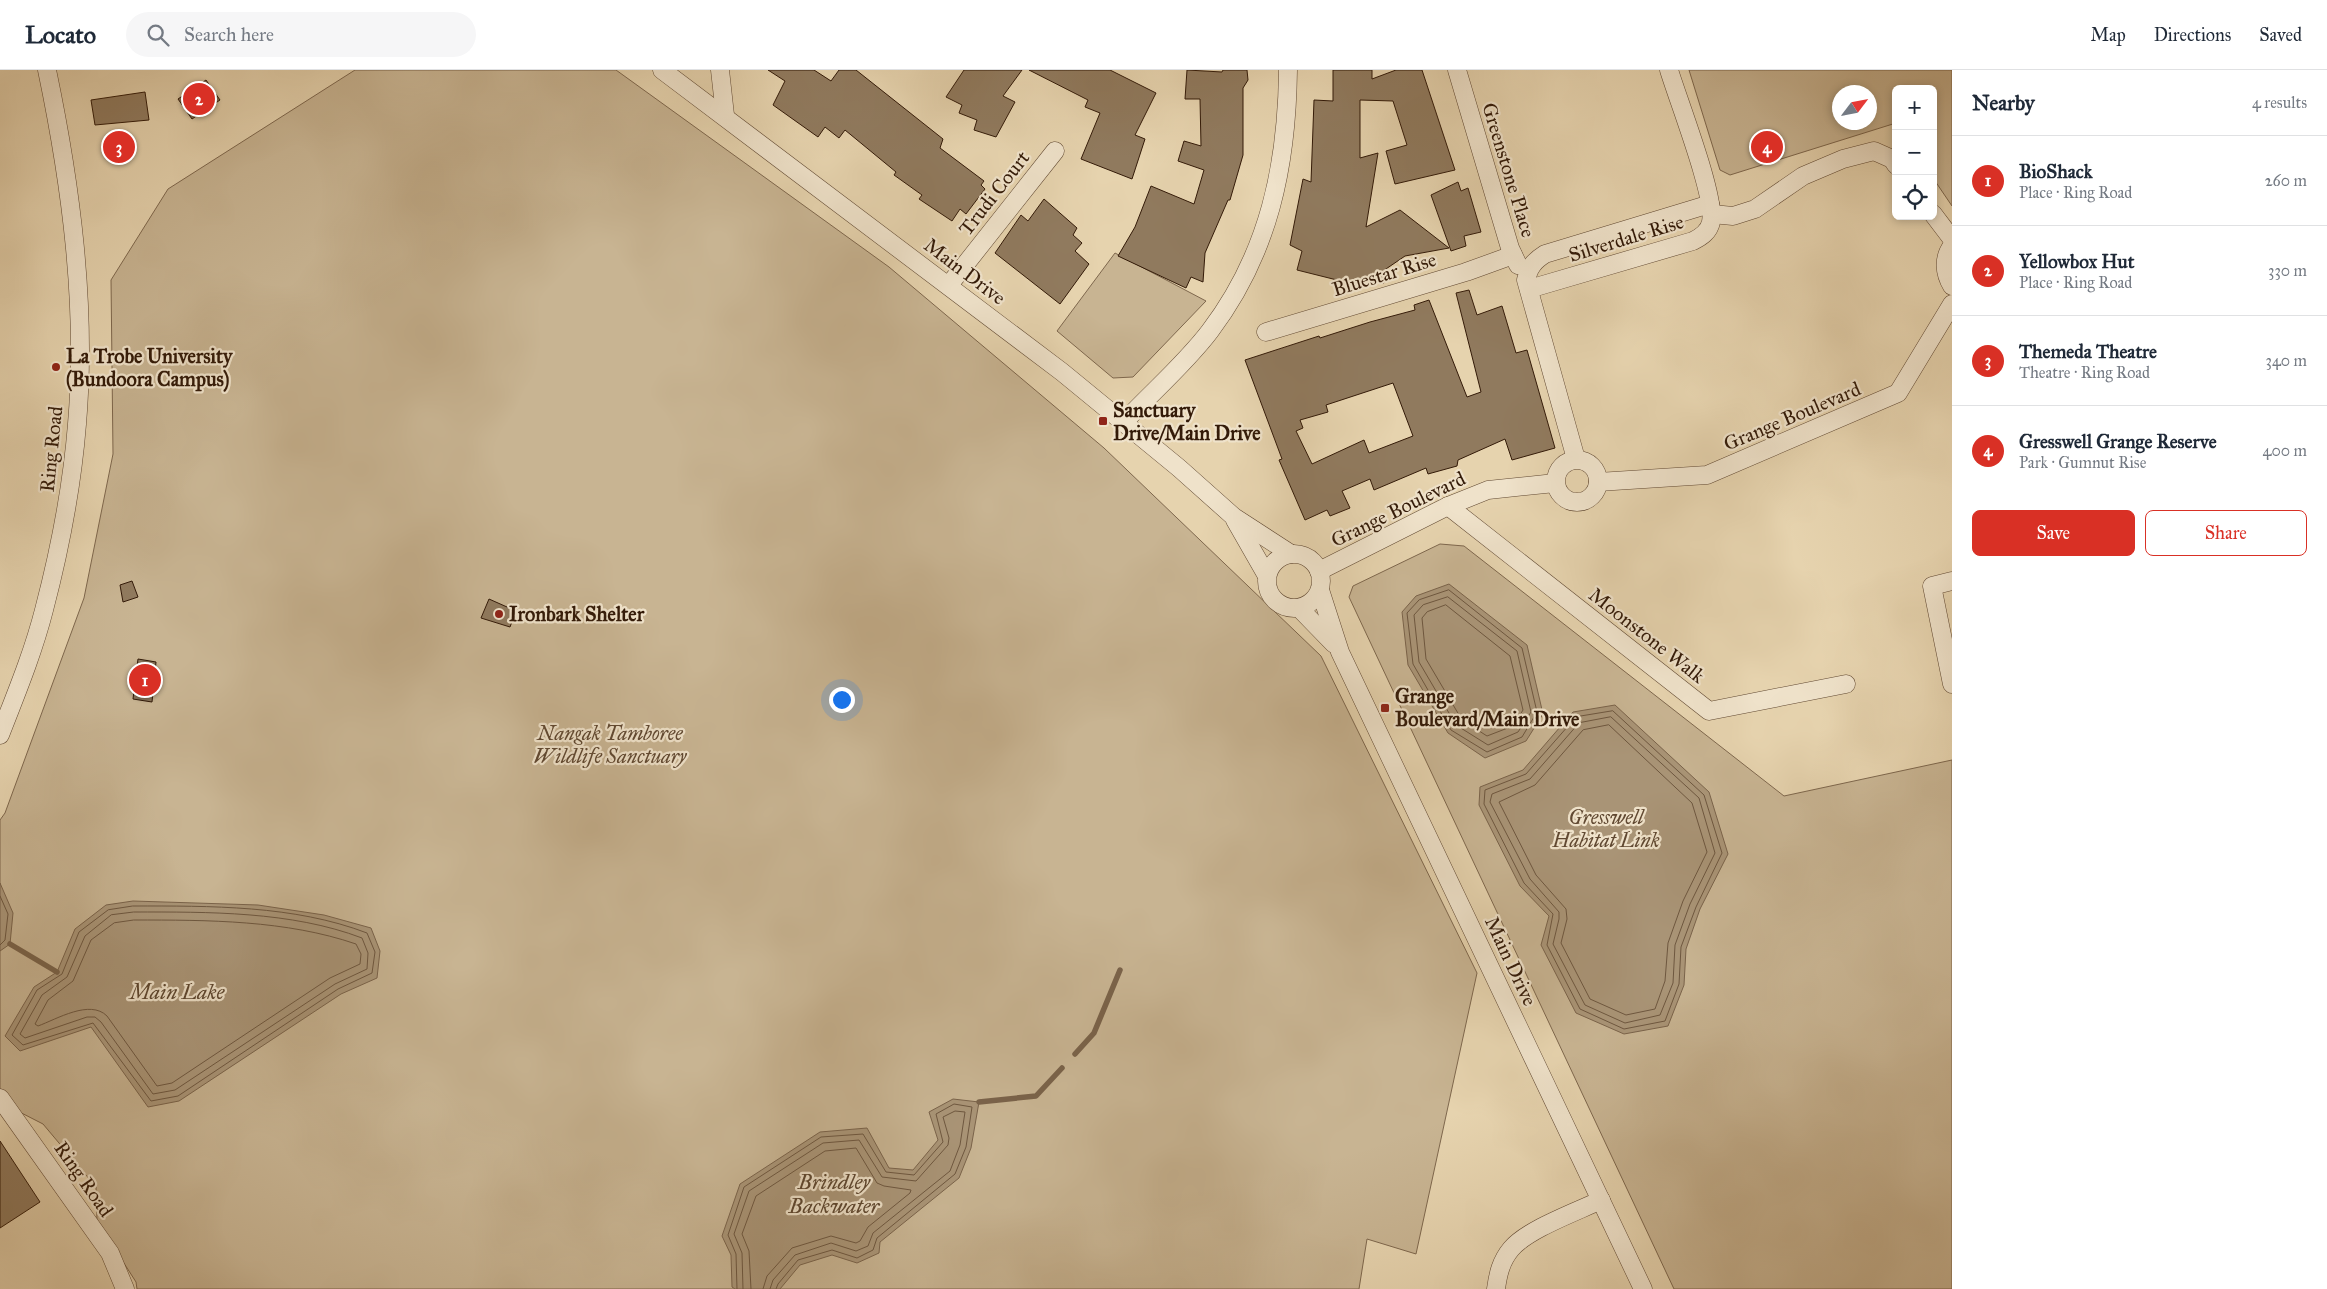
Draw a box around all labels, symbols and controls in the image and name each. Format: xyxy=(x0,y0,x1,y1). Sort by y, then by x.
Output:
search box xyxy=(126,12,476,57)
text: Locato xyxy=(25,20,96,50)
icon: search xyxy=(144,21,172,49)
text: Search here xyxy=(184,23,274,46)
text: Map xyxy=(2090,24,2126,46)
text: Directions xyxy=(2154,24,2231,46)
text: Saved xyxy=(2259,24,2302,46)
pin: 2 xyxy=(183,80,215,118)
north arrow xyxy=(1832,85,1877,130)
map controls xyxy=(1892,85,1937,220)
button: + xyxy=(1892,85,1937,130)
text: Nearby xyxy=(1972,90,2035,116)
text: 4 results xyxy=(2252,93,2307,112)
street label: Greenstone Place xyxy=(1477,100,1541,240)
pin: 3 xyxy=(103,128,135,166)
pin: 4 xyxy=(1751,128,1783,166)
button: − xyxy=(1892,130,1937,175)
street label: Trudi Court xyxy=(954,146,1034,240)
text: BioShack xyxy=(2019,160,2093,183)
text: 1 xyxy=(1985,171,1991,190)
text: 260 m xyxy=(2265,171,2307,190)
button: locate xyxy=(1892,175,1937,220)
text: Place · Ring Road xyxy=(2019,183,2132,202)
street label: Silverdale Rise xyxy=(1566,209,1686,267)
street label: Main Drive xyxy=(919,233,1011,309)
street label: Bluestar Rise xyxy=(1329,247,1439,301)
text: Yellowbox Hut xyxy=(2019,250,2134,273)
text: 2 xyxy=(1984,261,1992,280)
text: 330 m xyxy=(2268,261,2307,280)
text: Place · Ring Road xyxy=(2019,273,2132,292)
text: Themeda Theatre xyxy=(2019,340,2157,363)
place label: La Trobe University (Bundoora Campus) xyxy=(66,344,234,392)
text: 3 xyxy=(1985,351,1991,370)
text: 340 m xyxy=(2265,351,2307,370)
marker: La Trobe University (Bundoora Campus) xyxy=(50,361,62,373)
text: Theatre · Ring Road xyxy=(2019,363,2150,382)
street label: Grange Boulevard xyxy=(1720,376,1865,457)
place label: Sanctuary Drive/Main Drive xyxy=(1113,398,1261,445)
street label: Ring Road xyxy=(35,405,68,493)
marker: Sanctuary Drive/Main Drive xyxy=(1097,415,1109,427)
text: Gresswell Grange Reserve xyxy=(2019,430,2217,453)
text: 4 xyxy=(1984,441,1992,460)
text: 400 m xyxy=(2263,441,2307,460)
text: Park · Gumnut Rise xyxy=(2019,453,2146,472)
street label: Grange Boulevard xyxy=(1327,466,1470,553)
button: Save xyxy=(1972,510,2135,556)
button: Share xyxy=(2145,510,2307,556)
street label: Moonstone Walk xyxy=(1584,582,1710,688)
place label: Ironbark Shelter xyxy=(509,602,645,626)
marker: Ironbark Shelter xyxy=(493,608,505,620)
pin: 1 xyxy=(129,661,161,699)
place label: Grange Boulevard/Main Drive xyxy=(1395,684,1580,731)
your location xyxy=(829,687,855,713)
marker: Grange Boulevard/Main Drive xyxy=(1379,702,1391,714)
park label: Nangak Tamboree Wildlife Sanctuary xyxy=(534,721,688,768)
park label: Gresswell Habitat Link xyxy=(1551,805,1660,852)
street label: Main Drive xyxy=(1480,912,1542,1010)
water label: Main Lake xyxy=(128,979,226,1005)
street label: Ring Road xyxy=(49,1137,119,1222)
water label: Brindley Backwater xyxy=(788,1169,880,1219)

